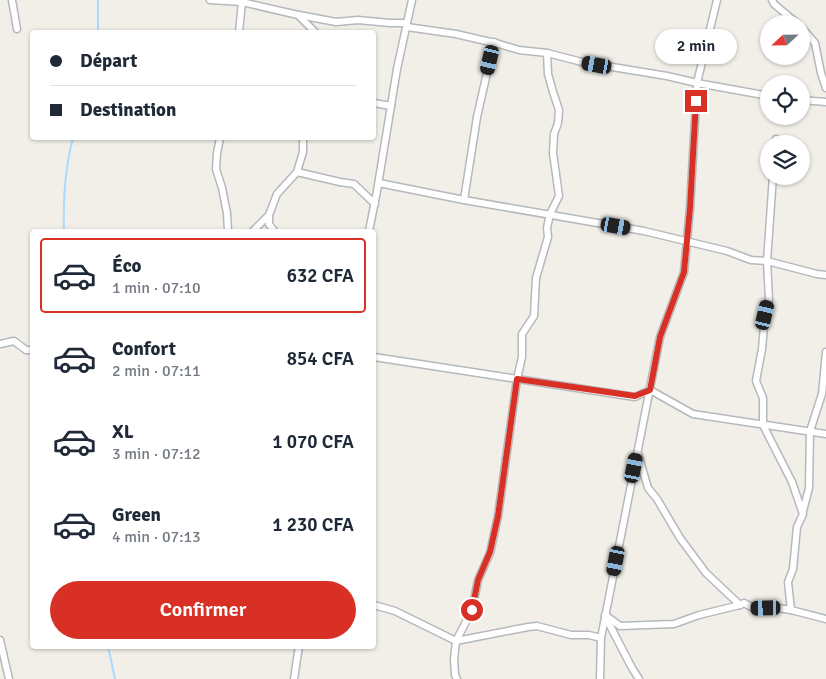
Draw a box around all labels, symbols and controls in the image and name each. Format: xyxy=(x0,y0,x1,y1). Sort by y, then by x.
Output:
north arrow xyxy=(760,15,810,65)
map controls xyxy=(760,15,810,185)
callout: 2 min xyxy=(655,28,737,64)
text: 2 min xyxy=(677,36,715,56)
car xyxy=(479,44,500,76)
text: Départ xyxy=(80,49,137,73)
car xyxy=(580,55,613,75)
button: locate xyxy=(760,75,810,125)
route end xyxy=(685,90,707,112)
text: Destination xyxy=(80,98,176,122)
button: layers xyxy=(760,135,810,185)
car xyxy=(599,216,632,236)
icon: car xyxy=(52,253,97,298)
text: Éco xyxy=(112,254,142,278)
text: 632 CFA xyxy=(287,264,354,288)
text: 1 min · 07:10 xyxy=(112,278,201,298)
car xyxy=(754,299,775,331)
icon: car xyxy=(52,336,97,381)
text: Confort xyxy=(112,337,176,361)
text: 854 CFA xyxy=(287,347,354,371)
text: 2 min · 07:11 xyxy=(112,361,201,381)
icon: car xyxy=(52,419,97,464)
text: XL xyxy=(112,420,134,444)
text: 1 070 CFA xyxy=(272,430,354,454)
text: 3 min · 07:12 xyxy=(112,444,201,464)
car xyxy=(623,452,644,484)
icon: car xyxy=(52,502,97,547)
text: Green xyxy=(112,503,161,527)
text: 1 230 CFA xyxy=(272,513,354,537)
text: 4 min · 07:13 xyxy=(112,527,201,547)
car xyxy=(605,545,626,577)
button: Confirmer xyxy=(50,581,356,639)
route start xyxy=(461,599,483,621)
car xyxy=(750,600,781,616)

